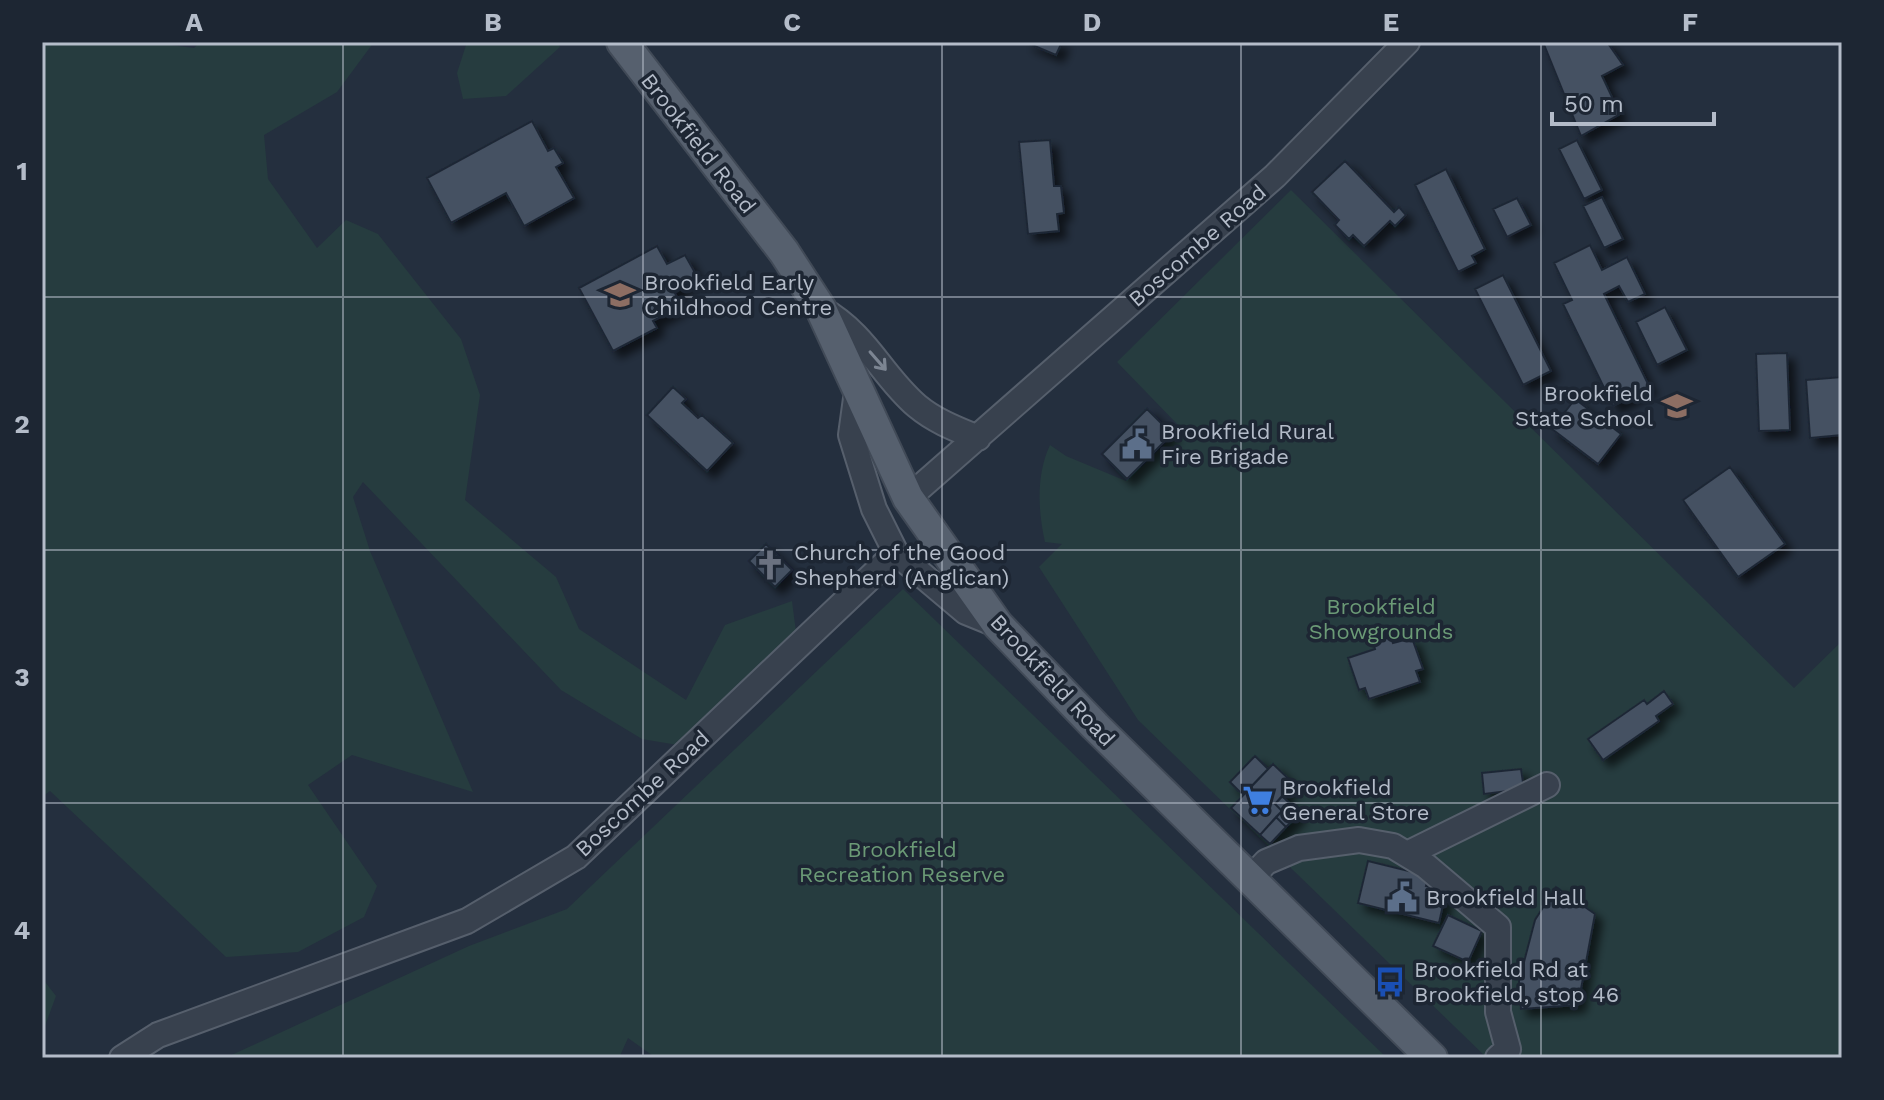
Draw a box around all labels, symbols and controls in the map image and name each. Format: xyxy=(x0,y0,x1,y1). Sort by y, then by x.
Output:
text: A xyxy=(185,7,203,37)
text: B xyxy=(484,7,502,37)
text: C xyxy=(783,7,801,37)
text: D xyxy=(1083,7,1101,37)
text: E xyxy=(1383,7,1399,37)
text: F xyxy=(1682,7,1698,37)
street label: Brookfield Road xyxy=(636,68,761,218)
scale bar xyxy=(1552,76,1714,126)
text: 50 m xyxy=(1564,90,1624,118)
text: 1 xyxy=(16,156,28,186)
street label: Boscombe Road xyxy=(1124,179,1271,312)
place label: Brookfield Early Childhood Centre xyxy=(644,270,832,320)
school or university icon: Brookfield Early Childhood Centre xyxy=(603,278,637,312)
one-way arrow xyxy=(869,350,887,370)
place label: Brookfield State School xyxy=(1515,381,1653,431)
school or university icon: Brookfield State School xyxy=(1660,389,1694,423)
text: 2 xyxy=(14,409,30,439)
place label: Brookfield Rural Fire Brigade xyxy=(1161,419,1334,469)
public building icon: Brookfield Rural Fire Brigade xyxy=(1120,427,1154,461)
place label: Church of the Good Shepherd (Anglican) xyxy=(794,540,1009,590)
church icon: Church of the Good Shepherd (Anglican) xyxy=(753,548,787,582)
park label: Brookfield Showgrounds xyxy=(1309,594,1453,644)
street label: Brookfield Road xyxy=(985,609,1120,751)
text: 3 xyxy=(14,662,30,692)
street label: Boscombe Road xyxy=(570,725,714,862)
place label: Brookfield General Store xyxy=(1282,775,1429,825)
supermarket icon: Brookfield General Store xyxy=(1241,783,1275,817)
park label: Brookfield Recreation Reserve xyxy=(799,837,1005,887)
public building icon: Brookfield Hall xyxy=(1385,880,1419,914)
place label: Brookfield Hall xyxy=(1426,885,1585,910)
text: 4 xyxy=(14,915,31,945)
place label: Brookfield Rd at Brookfield, stop 46 xyxy=(1414,957,1619,1007)
bus stop icon: Brookfield Rd at Brookfield, stop 46 xyxy=(1373,965,1407,999)

